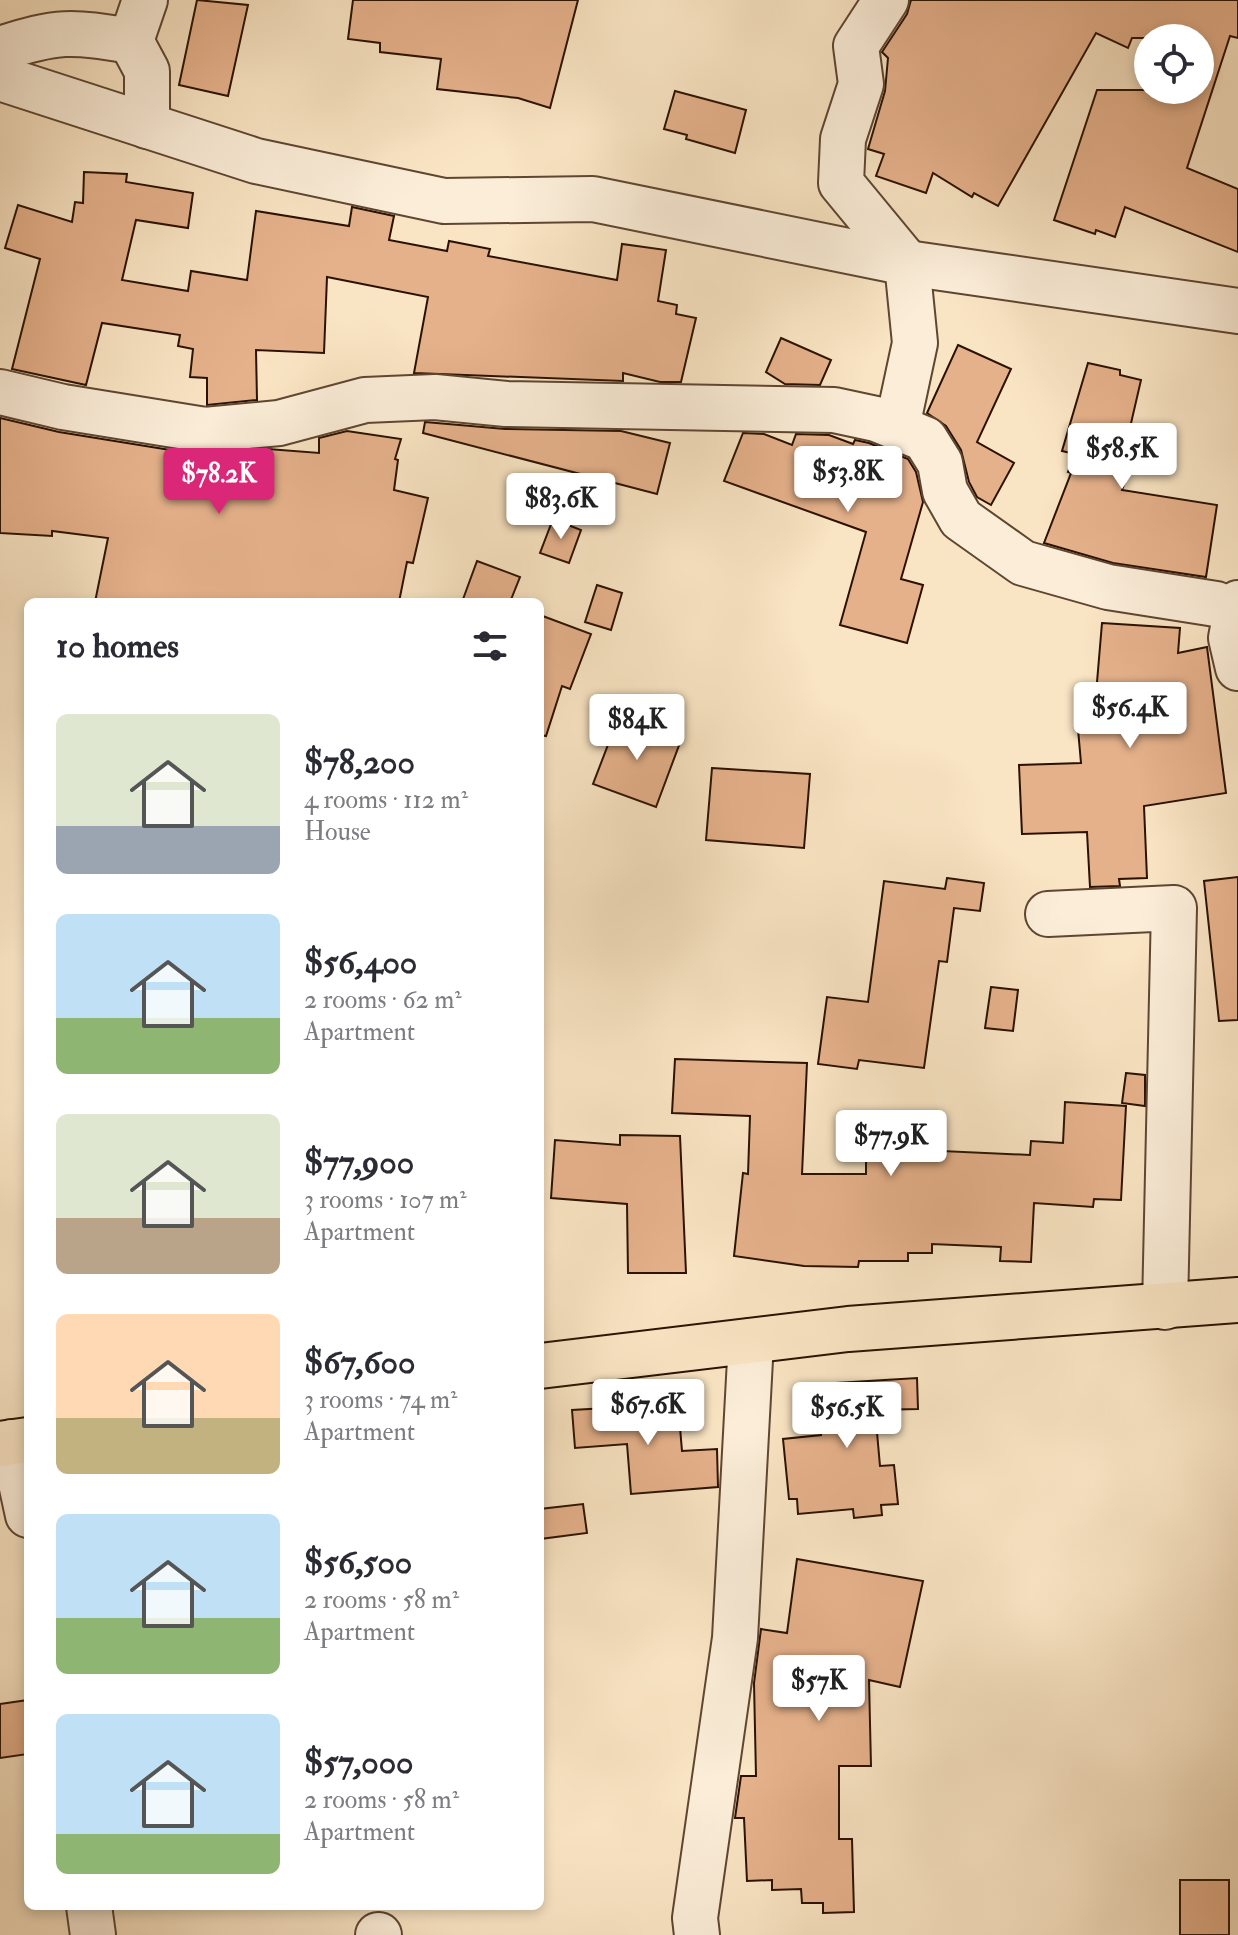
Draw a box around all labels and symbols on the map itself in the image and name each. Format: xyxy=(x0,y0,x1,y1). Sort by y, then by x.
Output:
pin: $58.5K xyxy=(1057,423,1187,491)
pin: $53.8K xyxy=(783,446,913,514)
pin: $78.2K xyxy=(154,448,284,516)
pin: $83.6K xyxy=(496,473,626,541)
pin: $56.4K xyxy=(1065,682,1195,750)
pin: $84K xyxy=(590,694,684,762)
pin: $77.9K xyxy=(826,1110,956,1178)
pin: $67.6K xyxy=(583,1379,713,1447)
pin: $56.5K xyxy=(782,1382,912,1450)
pin: $57K xyxy=(772,1655,866,1723)

